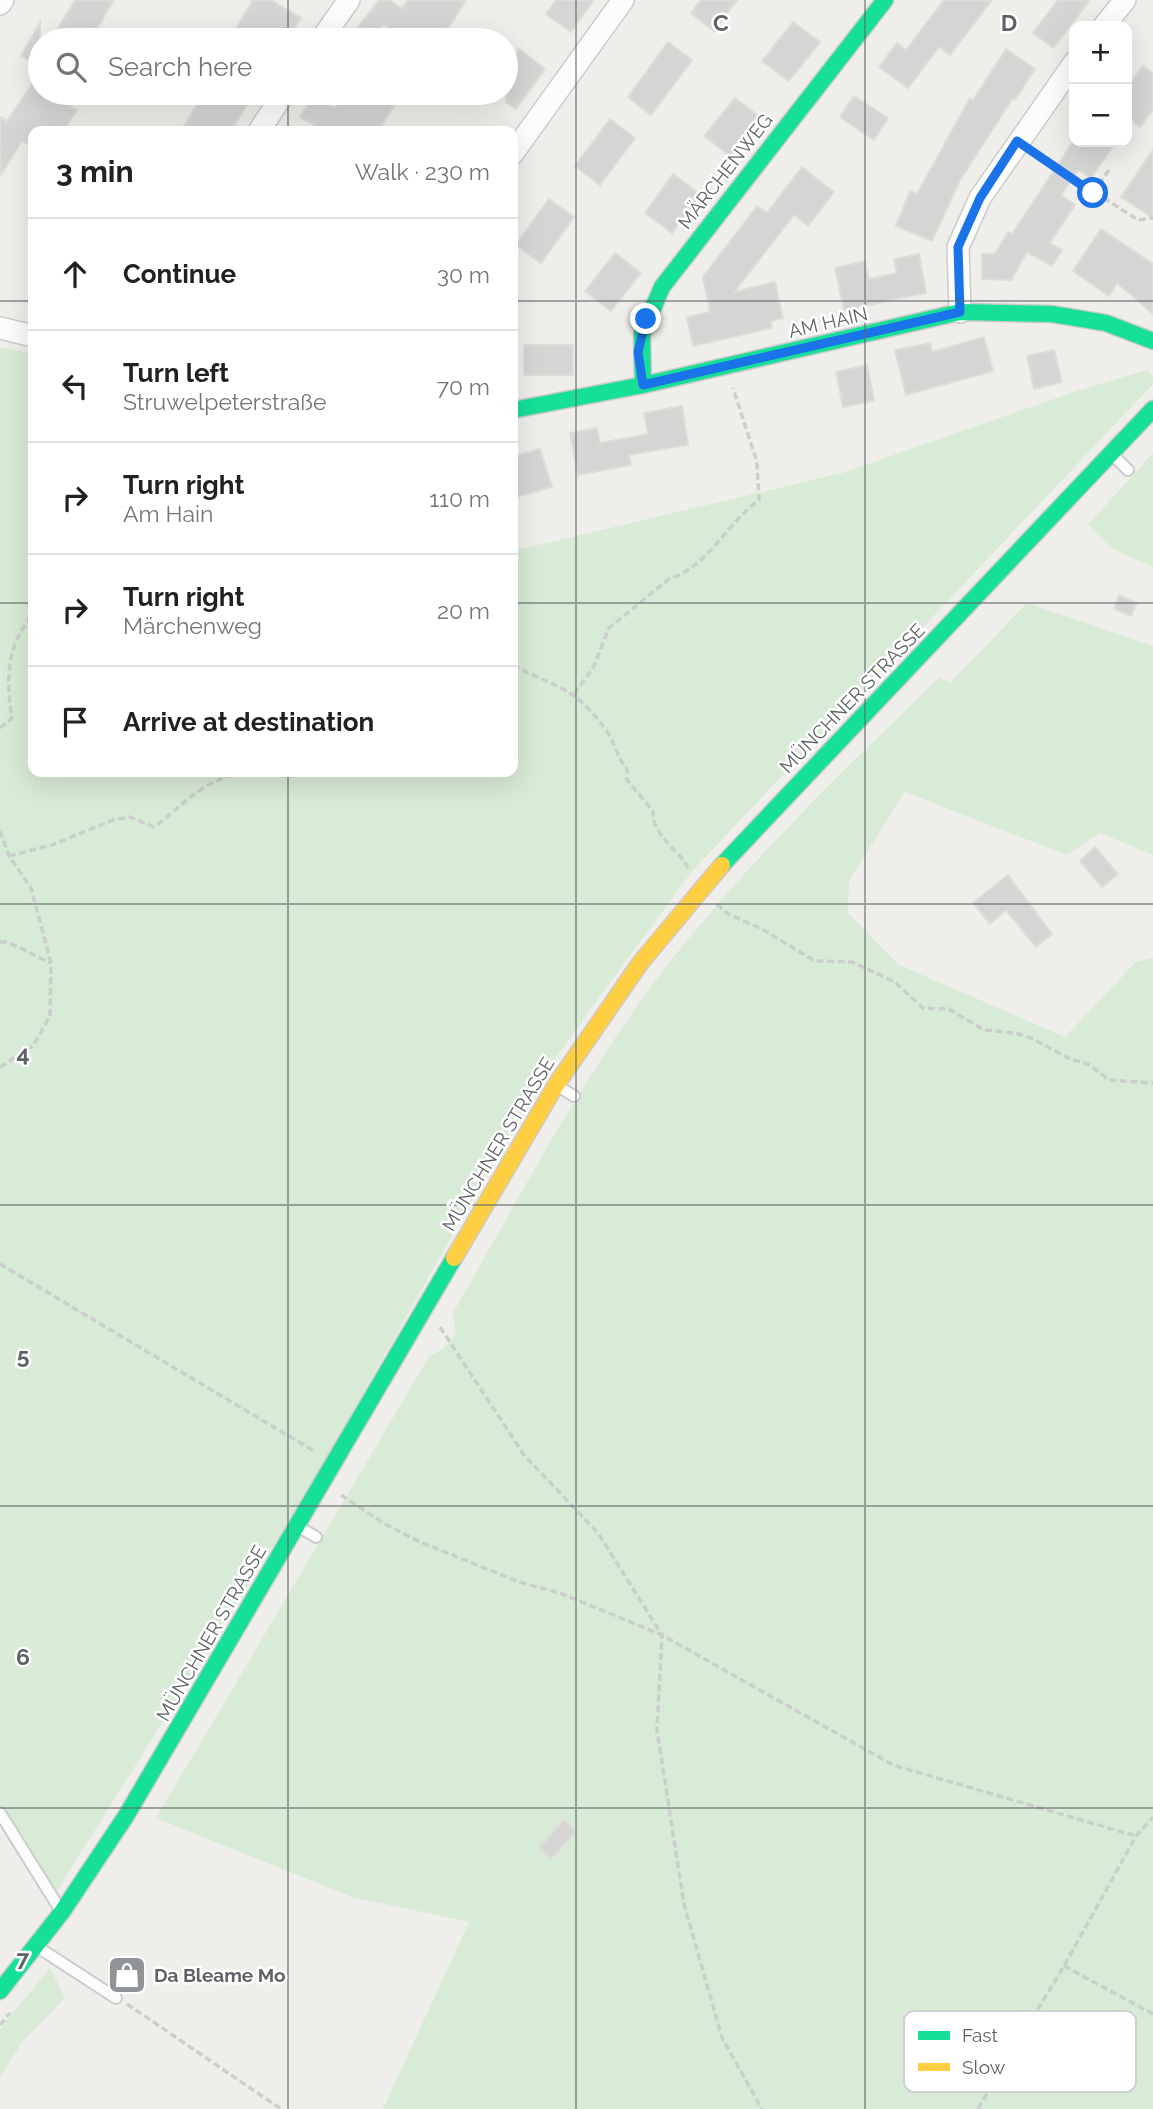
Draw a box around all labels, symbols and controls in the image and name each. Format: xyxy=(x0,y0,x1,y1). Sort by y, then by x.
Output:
text: C xyxy=(713,9,729,36)
text: D xyxy=(1001,9,1017,36)
map controls xyxy=(1069,21,1132,147)
button: + xyxy=(1069,21,1132,84)
search box xyxy=(28,28,518,105)
icon: search xyxy=(52,48,90,86)
text: Search here xyxy=(108,52,252,82)
button: − xyxy=(1069,84,1132,147)
street label: MÄRCHENWEG xyxy=(673,109,777,233)
text: 3 min xyxy=(56,154,134,189)
text: Walk · 230 m xyxy=(355,158,490,185)
route start xyxy=(1077,177,1108,208)
icon: ahead xyxy=(56,255,94,293)
text: Continue xyxy=(123,259,236,289)
text: 30 m xyxy=(437,261,490,288)
street label: AM HAIN xyxy=(786,302,870,342)
route end xyxy=(630,303,661,334)
text: Turn left xyxy=(123,358,229,388)
icon: left xyxy=(56,367,94,405)
text: 70 m xyxy=(437,373,490,400)
text: Struwelpeterstraße xyxy=(123,388,326,415)
text: Turn right xyxy=(123,470,244,500)
icon: right xyxy=(56,479,94,517)
text: 110 m xyxy=(429,485,490,512)
text: Am Hain xyxy=(123,500,213,527)
text: Turn right xyxy=(123,582,244,612)
icon: right xyxy=(56,591,94,629)
text: 20 m xyxy=(437,597,490,624)
text: Märchenweg xyxy=(123,612,262,639)
street label: MÜNCHNER STRASSE xyxy=(775,619,929,777)
icon: arrive xyxy=(56,703,94,741)
text: Arrive at destination xyxy=(123,707,374,737)
text: 4 xyxy=(16,1040,30,1067)
street label: MÜNCHNER STRASSE xyxy=(437,1053,559,1235)
text: 5 xyxy=(17,1342,30,1369)
street label: MÜNCHNER STRASSE xyxy=(152,1541,270,1725)
text: 6 xyxy=(16,1643,30,1670)
text: 7 xyxy=(17,1944,30,1971)
shop icon: Da Bleame Mo xyxy=(106,1954,148,1996)
place label: Da Bleame Mo xyxy=(154,1964,286,1986)
legend xyxy=(904,2011,1136,2092)
text: Fast xyxy=(962,2024,998,2046)
text: Slow xyxy=(962,2056,1006,2078)

